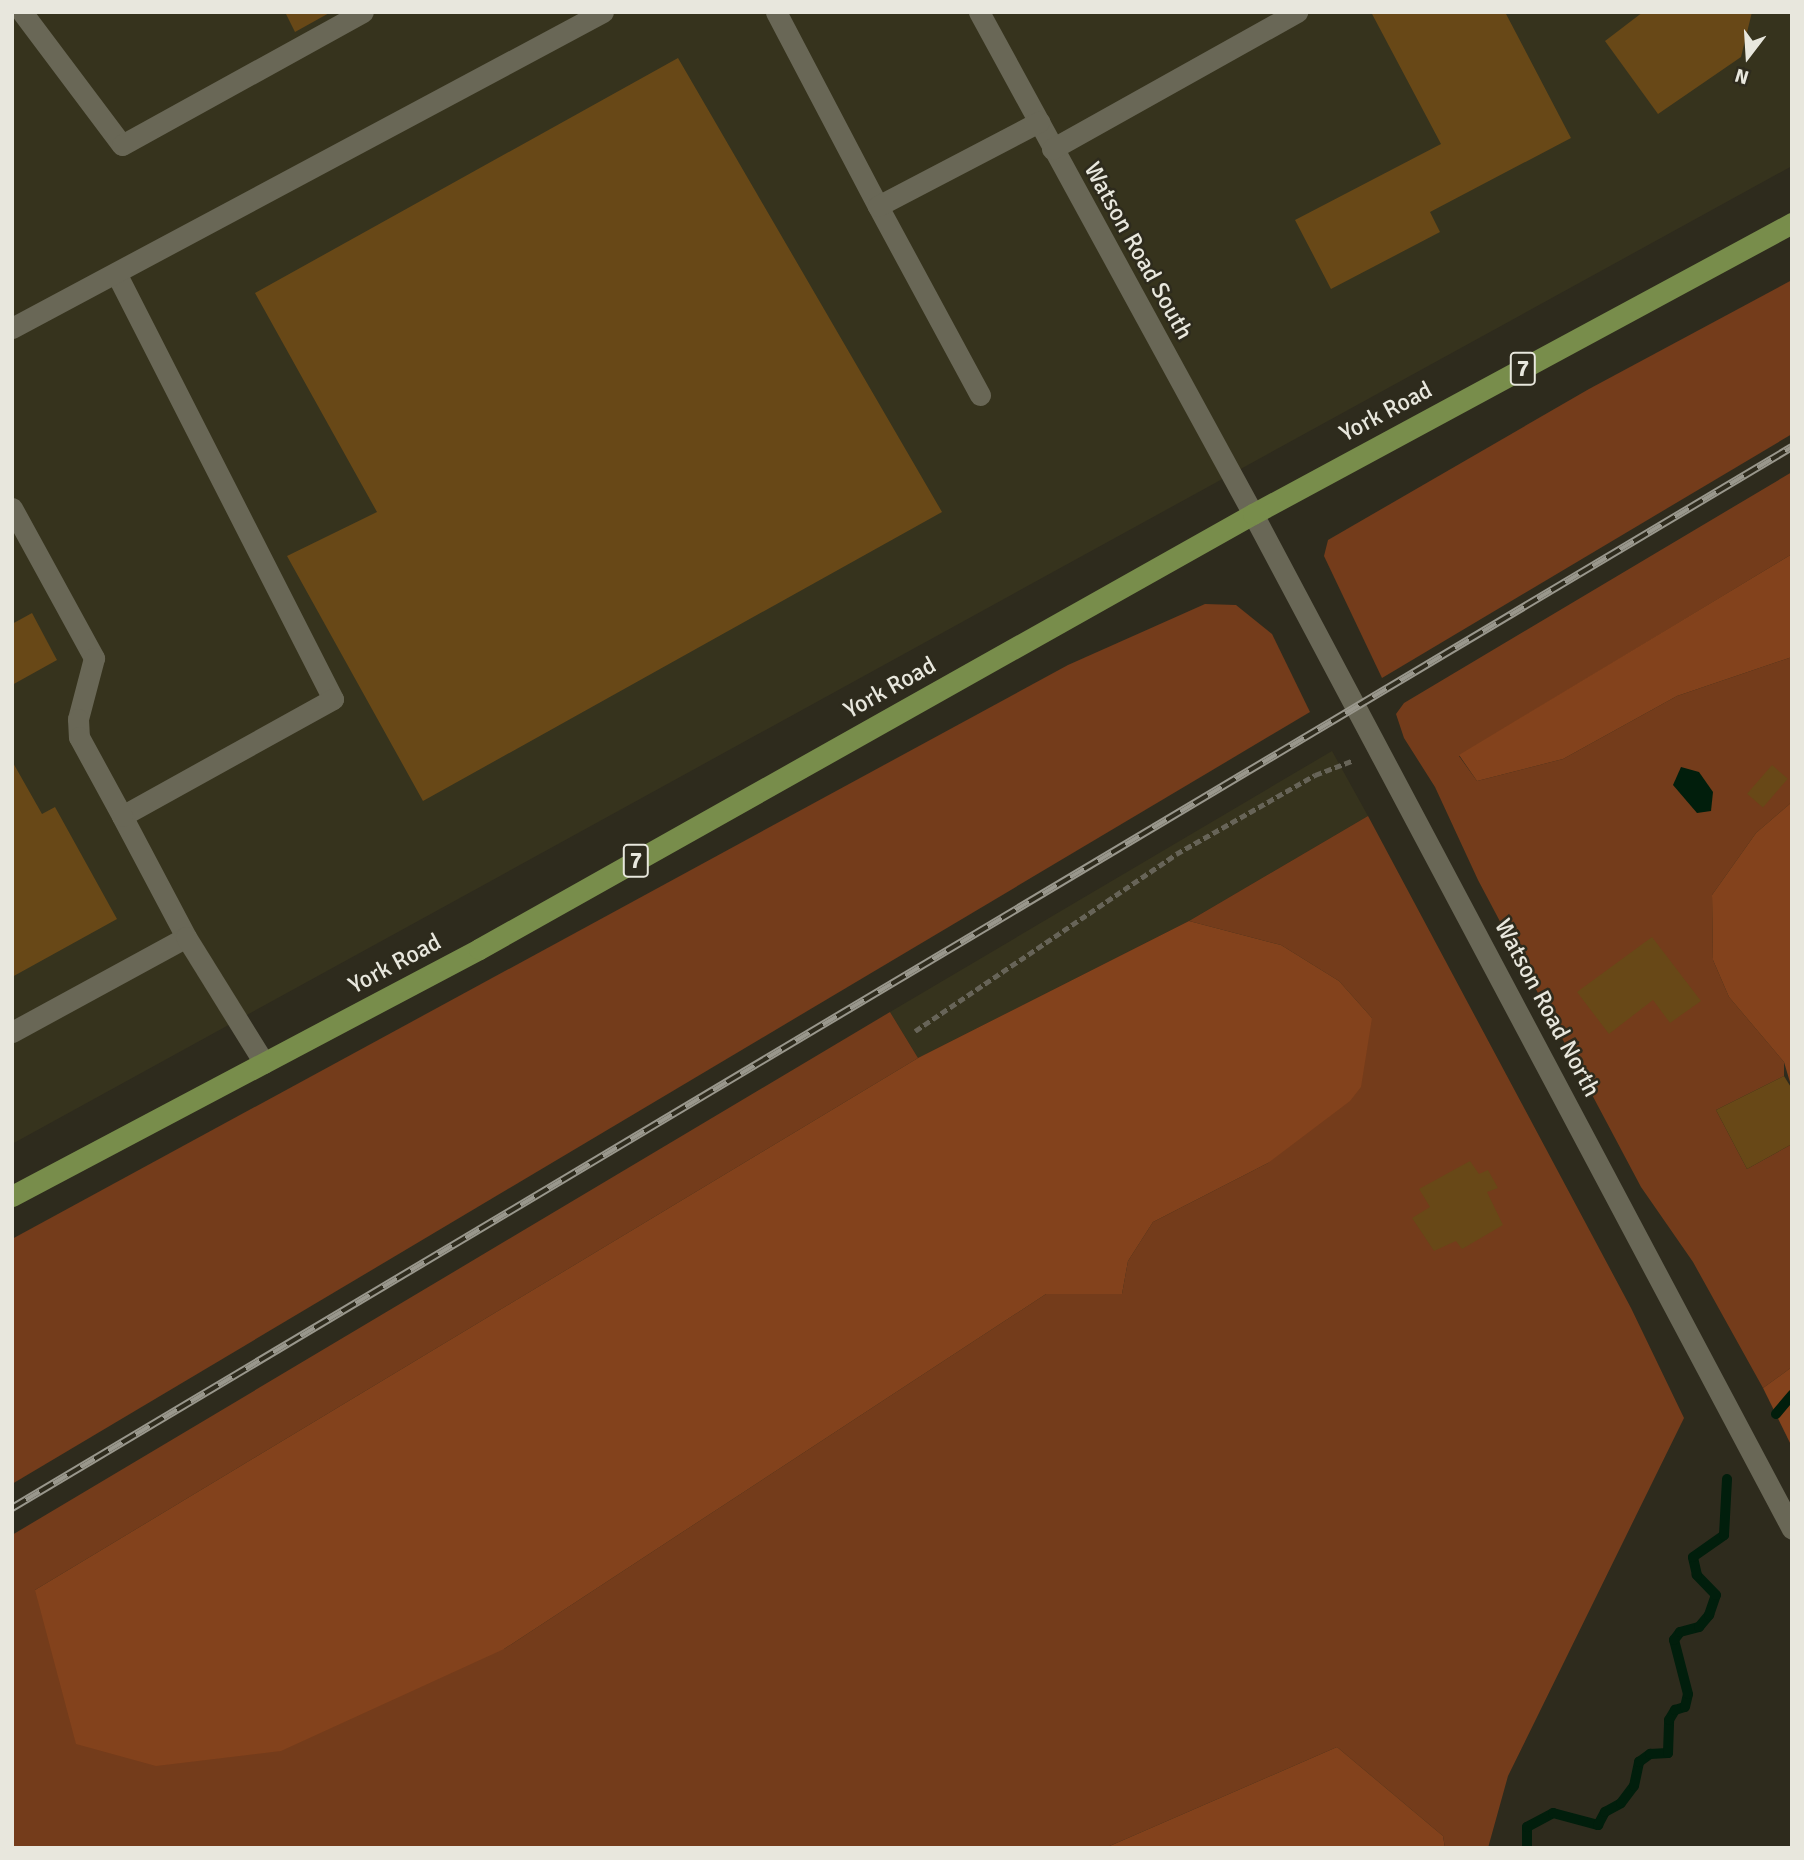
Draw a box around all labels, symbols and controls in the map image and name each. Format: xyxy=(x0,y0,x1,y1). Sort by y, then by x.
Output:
north arrow xyxy=(1713,21,1783,91)
text: N xyxy=(1732,63,1752,89)
street label: Watson Road South xyxy=(1077,157,1199,345)
road number: 7 xyxy=(1509,350,1537,388)
street label: York Road xyxy=(1335,376,1437,448)
street label: York Road xyxy=(839,651,941,725)
road number: 7 xyxy=(622,842,650,880)
street label: Watson Road North xyxy=(1488,914,1606,1102)
street label: York Road xyxy=(344,928,446,1000)

